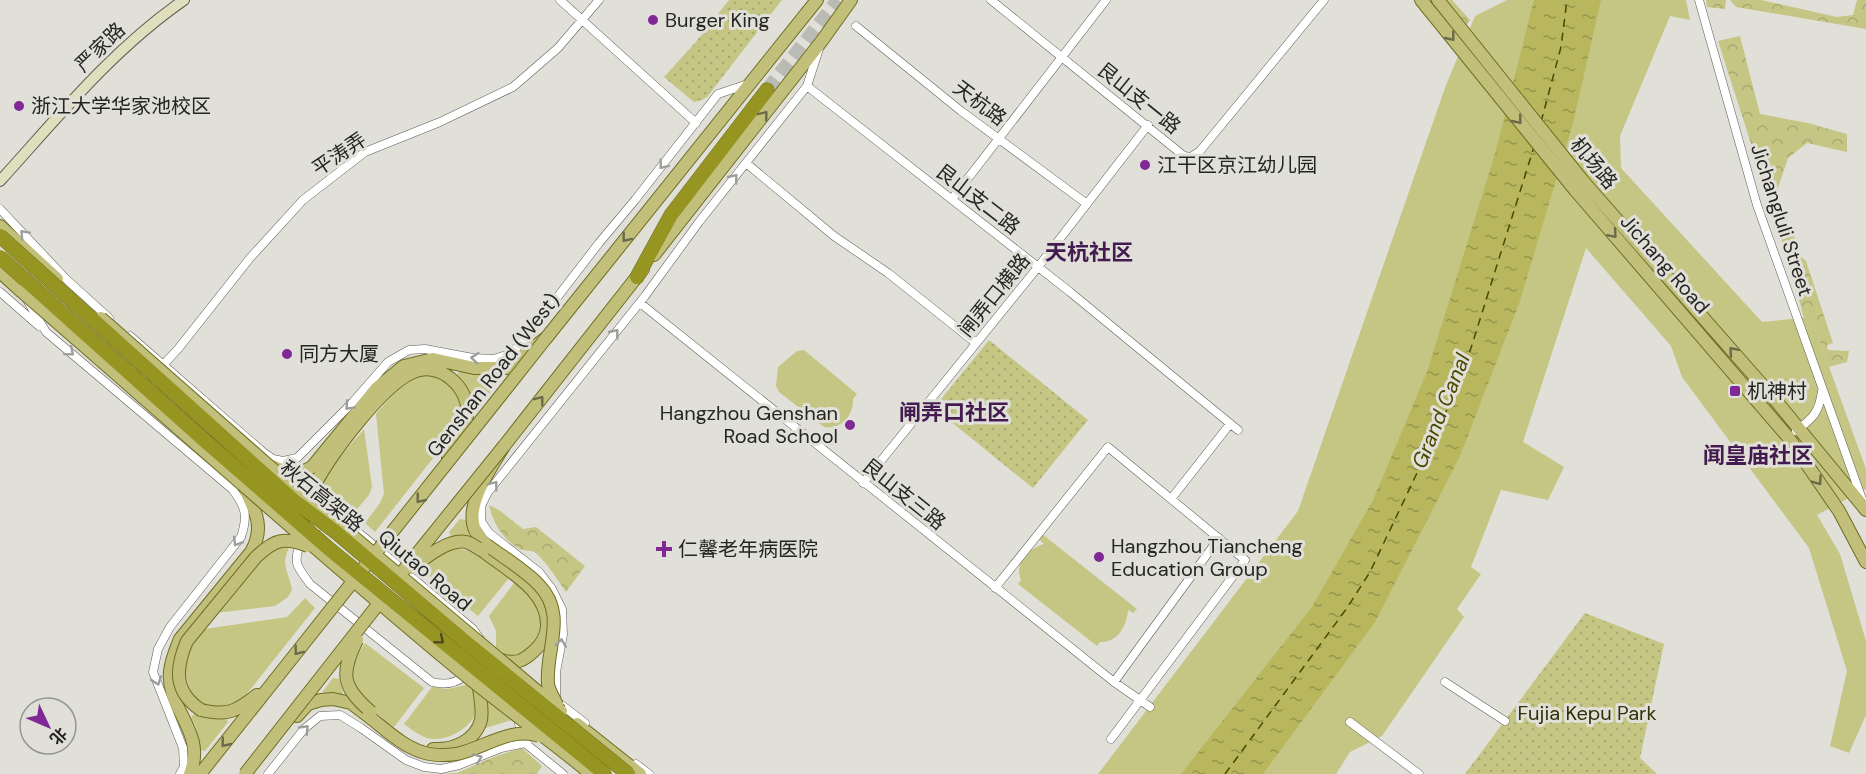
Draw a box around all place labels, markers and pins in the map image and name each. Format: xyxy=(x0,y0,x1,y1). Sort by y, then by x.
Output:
place label: Burger King xyxy=(665,7,770,33)
marker: Burger King xyxy=(646,13,660,27)
place label: 浙江大学华家池校区 xyxy=(31,93,211,119)
marker: 浙江大学华家池校区 xyxy=(12,99,26,113)
place label: 江干区京江幼儿园 xyxy=(1157,152,1317,178)
marker: 江干区京江幼儿园 xyxy=(1138,158,1152,172)
place label: 同方大厦 xyxy=(299,341,379,367)
marker: 同方大厦 xyxy=(280,347,294,361)
place label: 机神村 xyxy=(1747,378,1807,404)
marker: 机神村 xyxy=(1728,384,1742,398)
place label: Hangzhou Genshan Road School xyxy=(660,400,838,449)
marker: Hangzhou Genshan Road School xyxy=(843,418,857,432)
place label: Hangzhou Tiancheng Education Group xyxy=(1111,533,1303,582)
place label: 仁馨老年病医院 xyxy=(678,536,818,562)
marker: 仁馨老年病医院 xyxy=(655,540,673,558)
marker: Hangzhou Tiancheng Education Group xyxy=(1092,550,1106,564)

